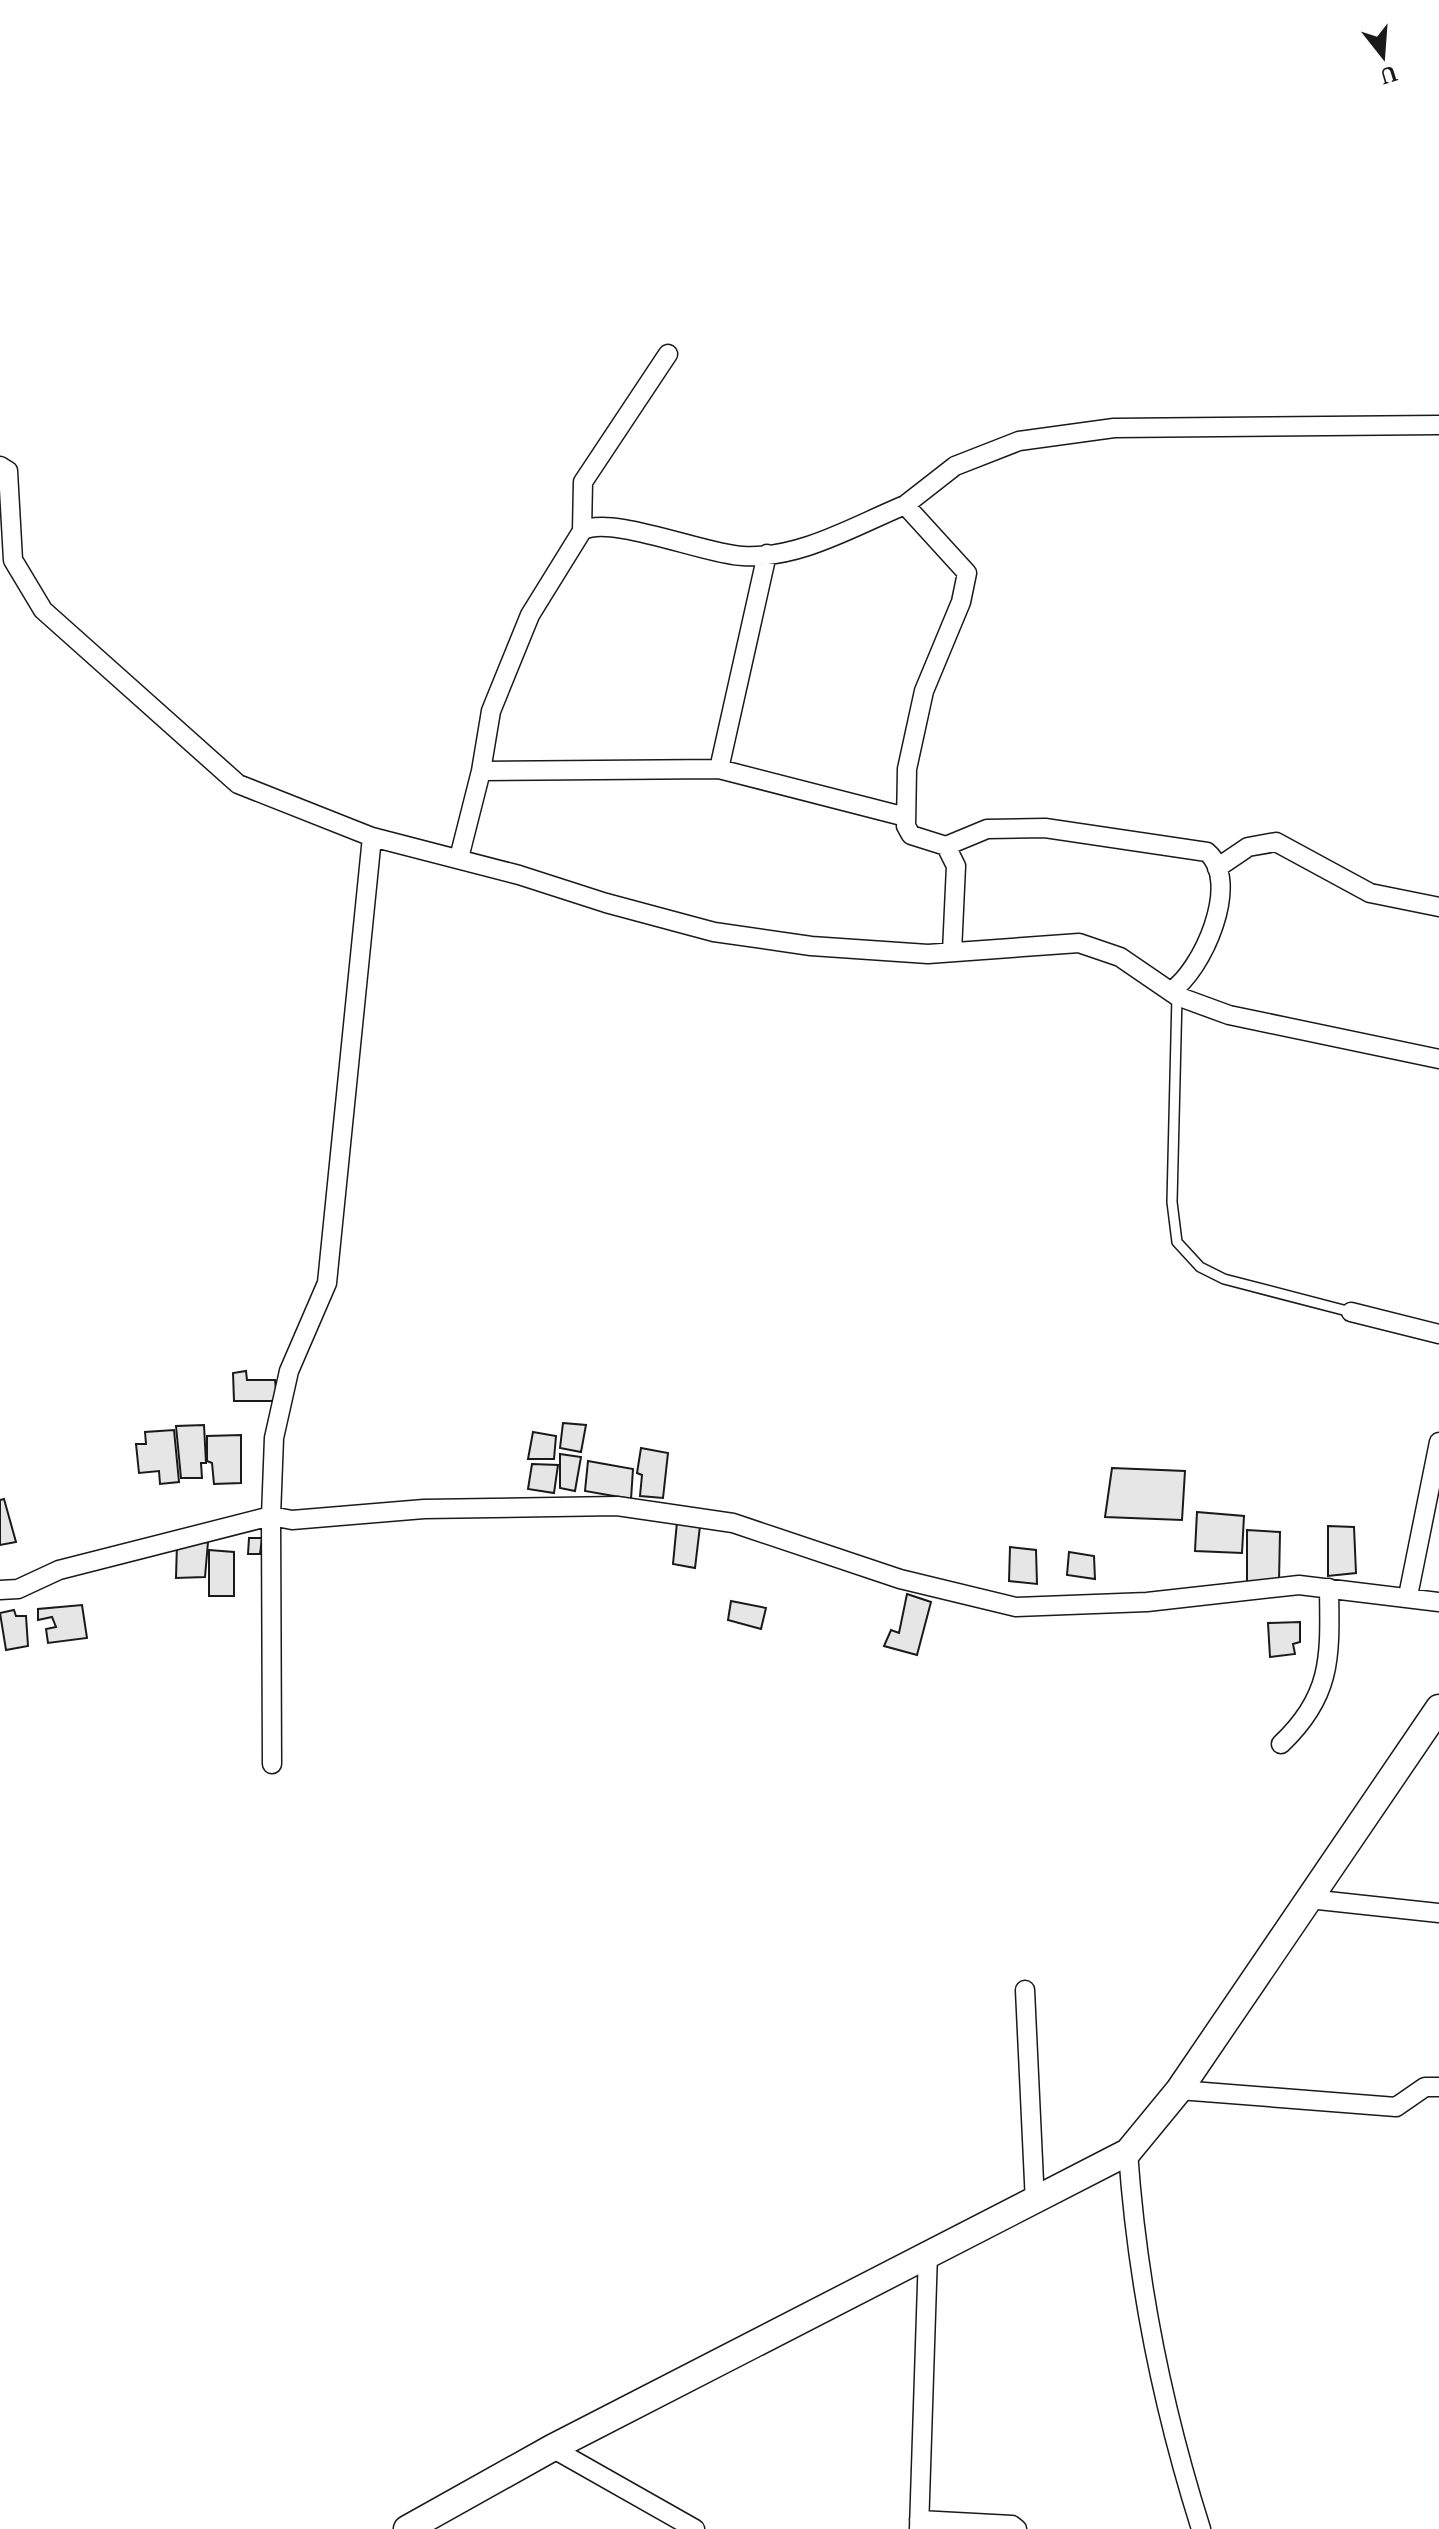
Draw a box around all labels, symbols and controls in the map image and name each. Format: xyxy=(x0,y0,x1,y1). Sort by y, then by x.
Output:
north arrow xyxy=(1343,16,1423,96)
text: U xyxy=(1377,59,1401,92)

